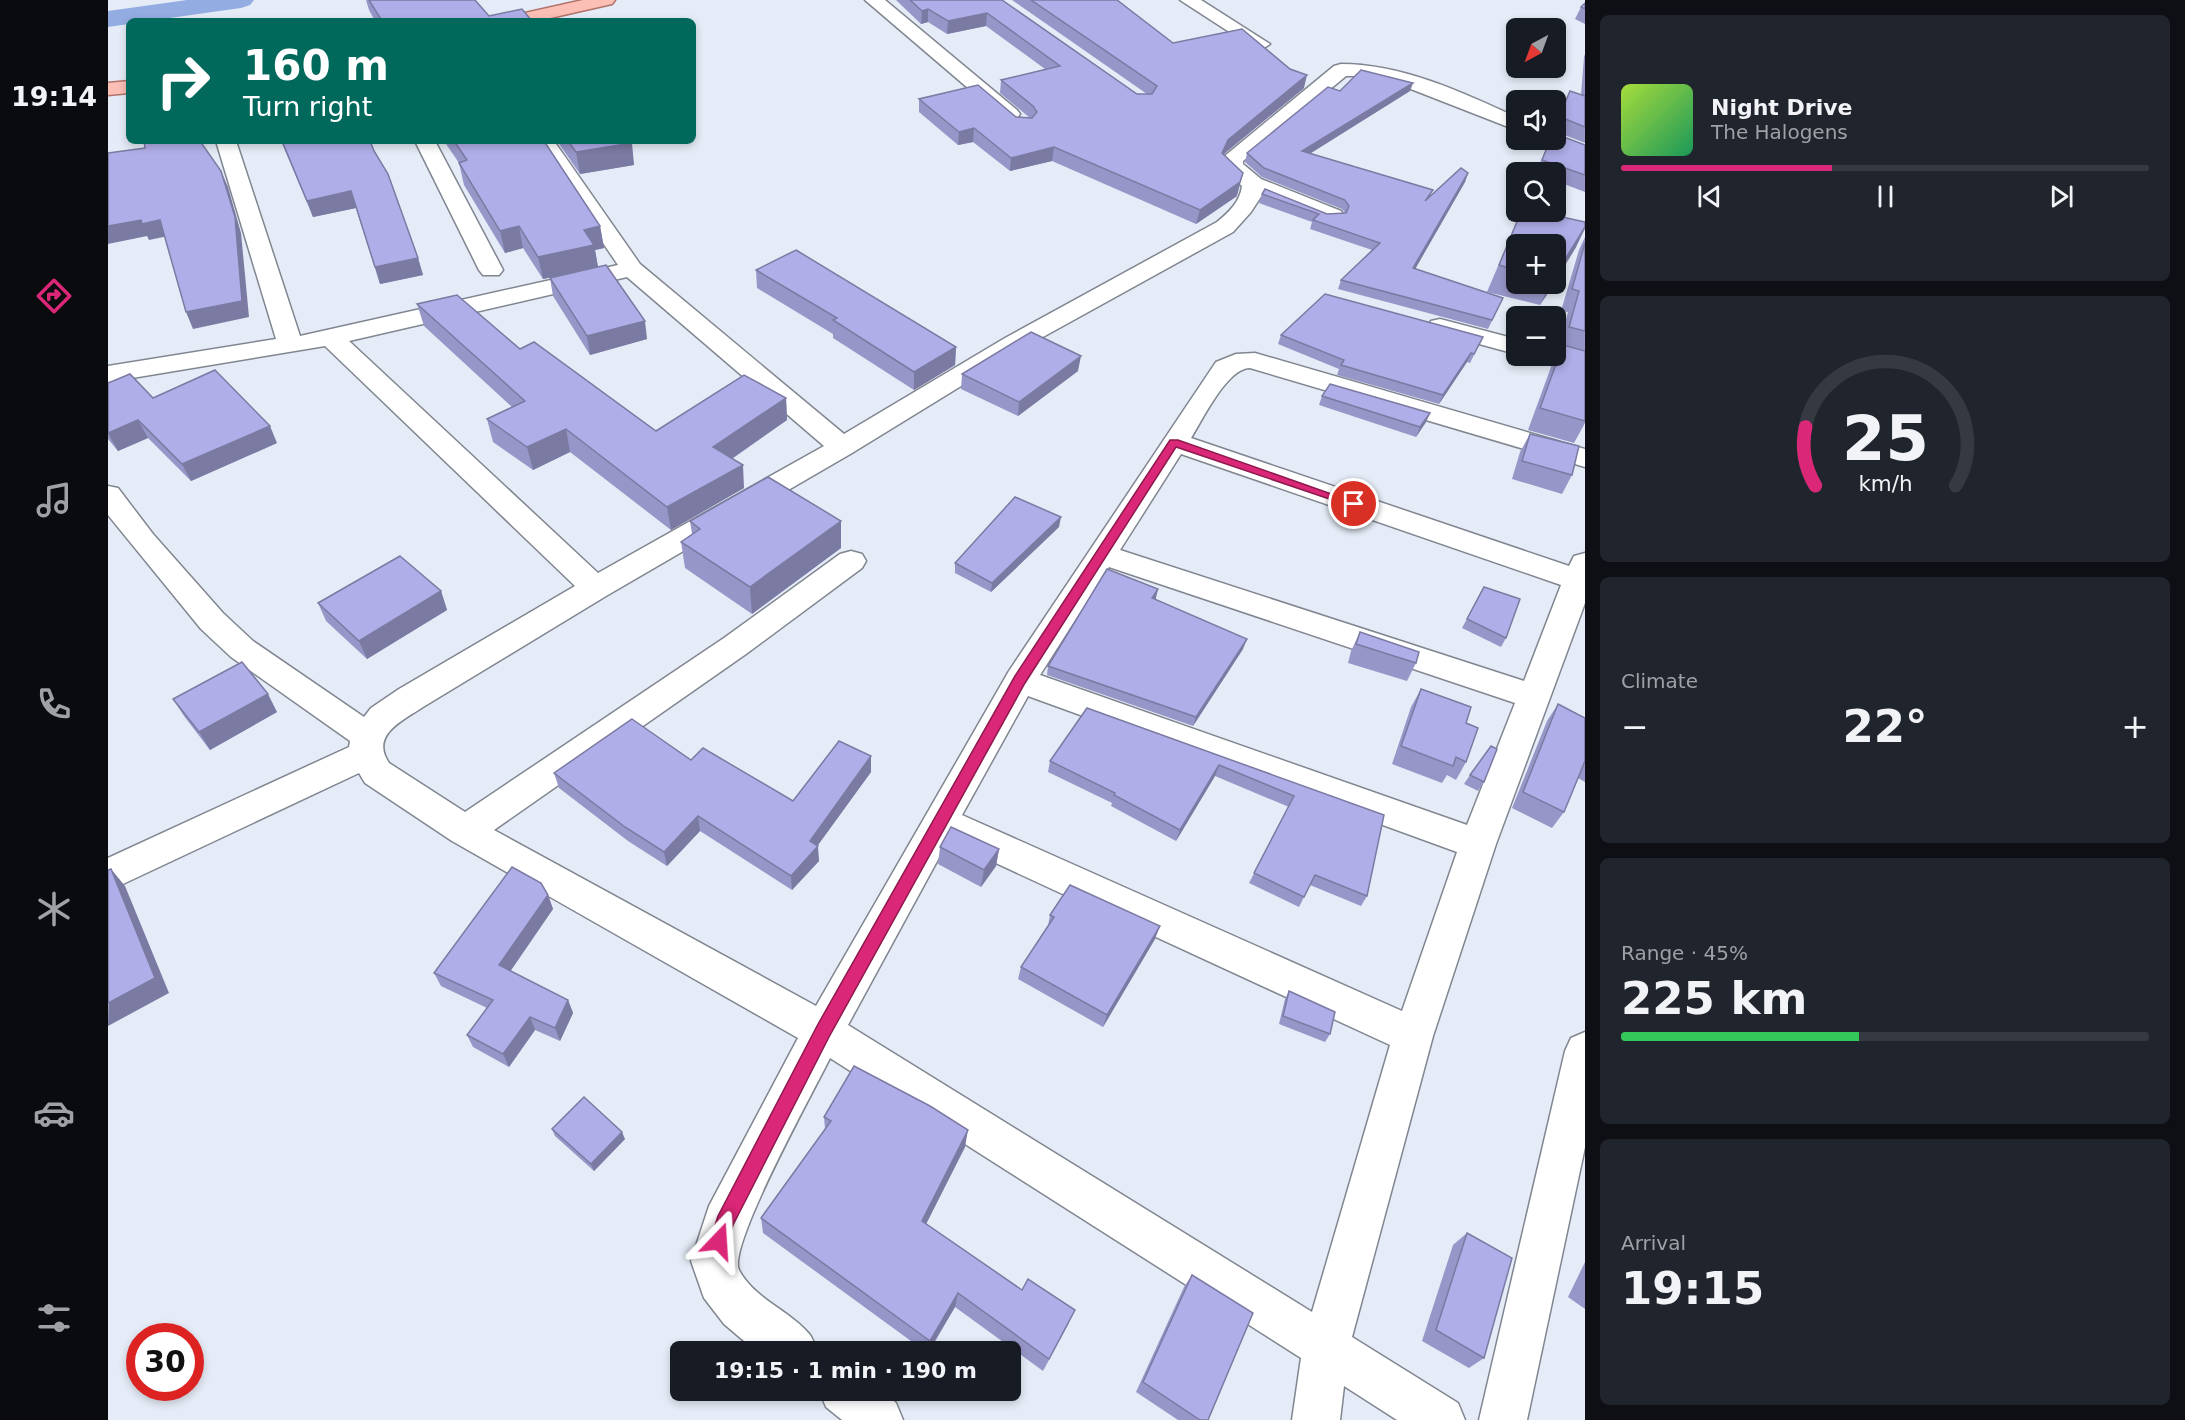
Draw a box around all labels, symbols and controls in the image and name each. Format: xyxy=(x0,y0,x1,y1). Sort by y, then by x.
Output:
north arrow xyxy=(1506,18,1566,78)
map controls xyxy=(1506,18,1566,366)
text: 160 m xyxy=(243,41,389,90)
icon: right xyxy=(144,42,222,120)
text: 19:14 xyxy=(11,81,97,112)
button: sound xyxy=(1506,90,1566,150)
text: Turn right xyxy=(243,91,372,122)
text: Night Drive xyxy=(1711,95,1852,120)
text: The Halogens xyxy=(1711,120,1848,144)
button: search xyxy=(1506,162,1566,222)
icon: previous xyxy=(1693,180,1726,213)
icon: pause xyxy=(1869,180,1902,213)
icon: next xyxy=(2045,180,2078,213)
button: + xyxy=(1506,234,1566,294)
icon: directions xyxy=(33,275,75,317)
button: − xyxy=(1506,306,1566,366)
text: 25 xyxy=(1842,402,1928,475)
text: km/h xyxy=(1858,471,1912,496)
pin xyxy=(1328,478,1379,529)
icon: music xyxy=(33,479,75,521)
icon: arrive xyxy=(1337,487,1370,520)
text: Climate xyxy=(1621,669,1698,693)
icon: phone xyxy=(33,683,75,725)
text: 22° xyxy=(1842,700,1928,753)
text: − xyxy=(1621,707,1649,746)
text: + xyxy=(2121,707,2149,746)
icon: climate xyxy=(33,888,75,930)
text: Range · 45% xyxy=(1621,941,1748,965)
text: 225 km xyxy=(1621,972,1807,1025)
icon: car xyxy=(33,1092,75,1134)
position arrow xyxy=(687,1209,751,1273)
text: Arrival xyxy=(1621,1231,1686,1255)
text: 19:15 xyxy=(1621,1262,1764,1315)
icon: filters xyxy=(33,1297,75,1339)
speed limit sign: 30 xyxy=(126,1323,204,1401)
text: 19:15 · 1 min · 190 m xyxy=(714,1358,977,1383)

